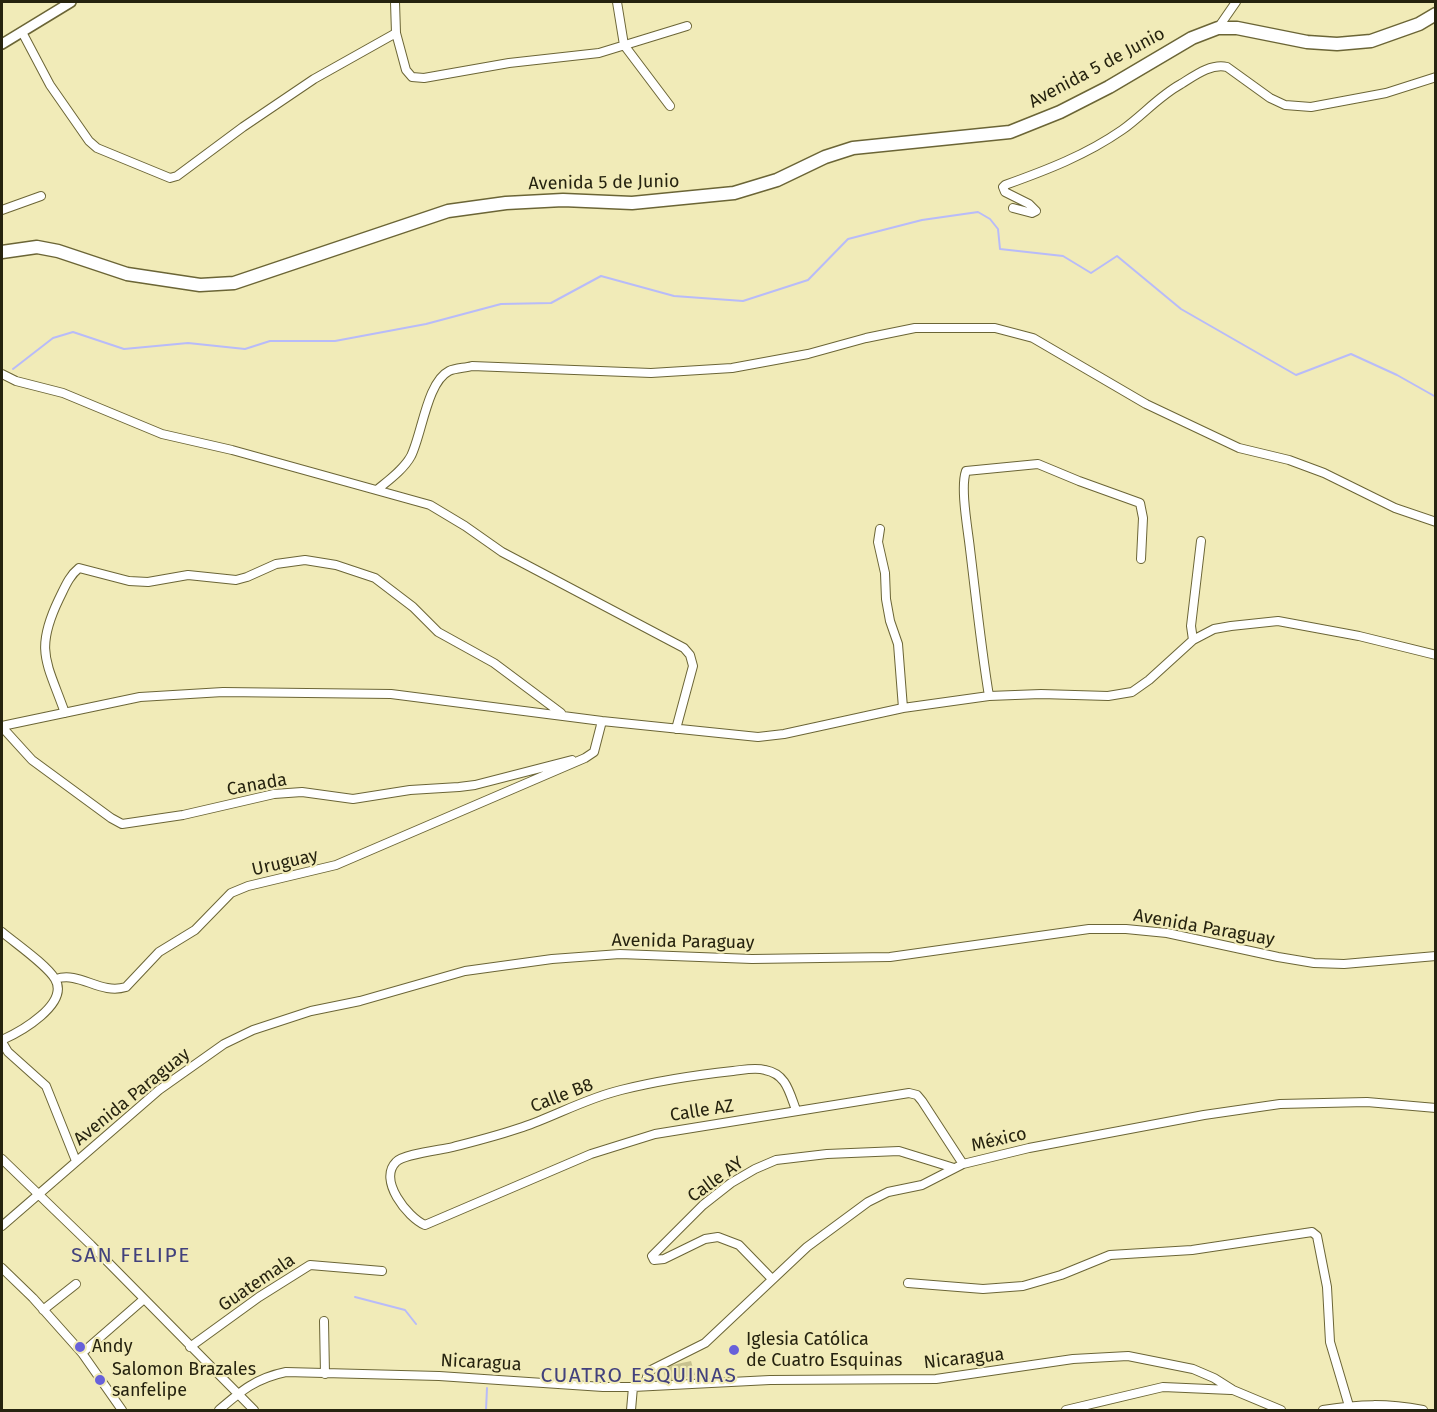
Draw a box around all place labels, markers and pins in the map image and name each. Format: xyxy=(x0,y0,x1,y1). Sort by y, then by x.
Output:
place label: Iglesia Católica de Cuatro Esquinas xyxy=(746,1329,902,1372)
place label: Andy xyxy=(92,1336,132,1358)
marker: Andy xyxy=(73,1340,87,1354)
marker: Iglesia Católica de Cuatro Esquinas xyxy=(727,1343,741,1357)
place label: Salomon Brazales sanfelipe xyxy=(112,1359,256,1402)
marker: Salomon Brazales sanfelipe xyxy=(93,1373,107,1387)

